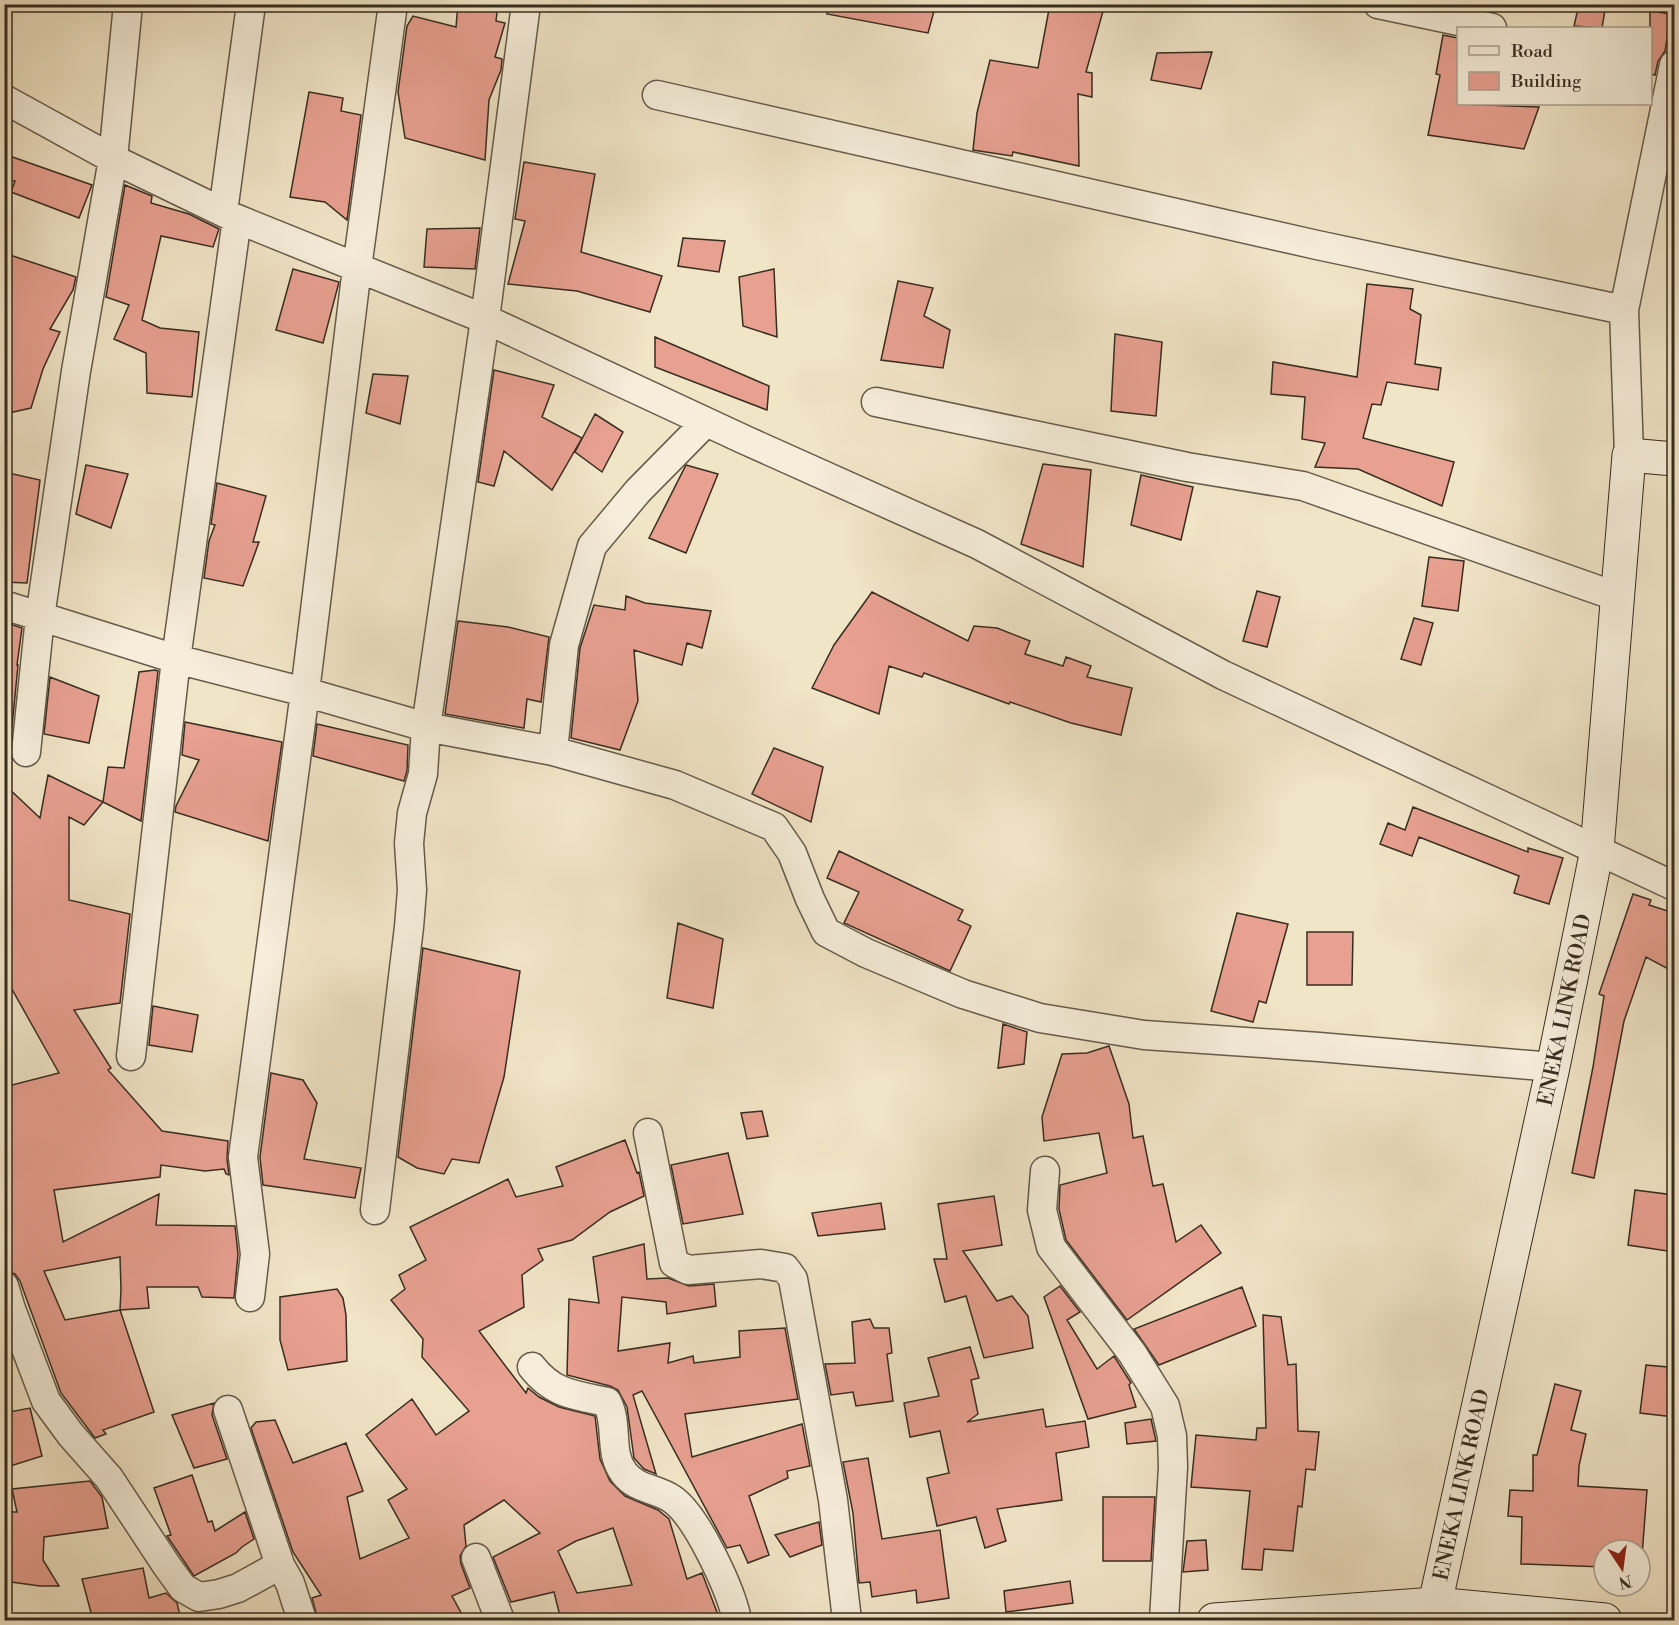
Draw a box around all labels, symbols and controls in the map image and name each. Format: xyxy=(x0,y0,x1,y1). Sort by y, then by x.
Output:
legend xyxy=(1457,27,1652,105)
text: Road xyxy=(1511,40,1554,63)
text: Building xyxy=(1510,70,1582,93)
street label: ENEKA LINK ROAD xyxy=(1533,912,1598,1109)
street label: ENEKA LINK ROAD xyxy=(1428,1387,1496,1583)
north arrow xyxy=(1592,1538,1652,1598)
text: N xyxy=(1616,1570,1634,1593)

